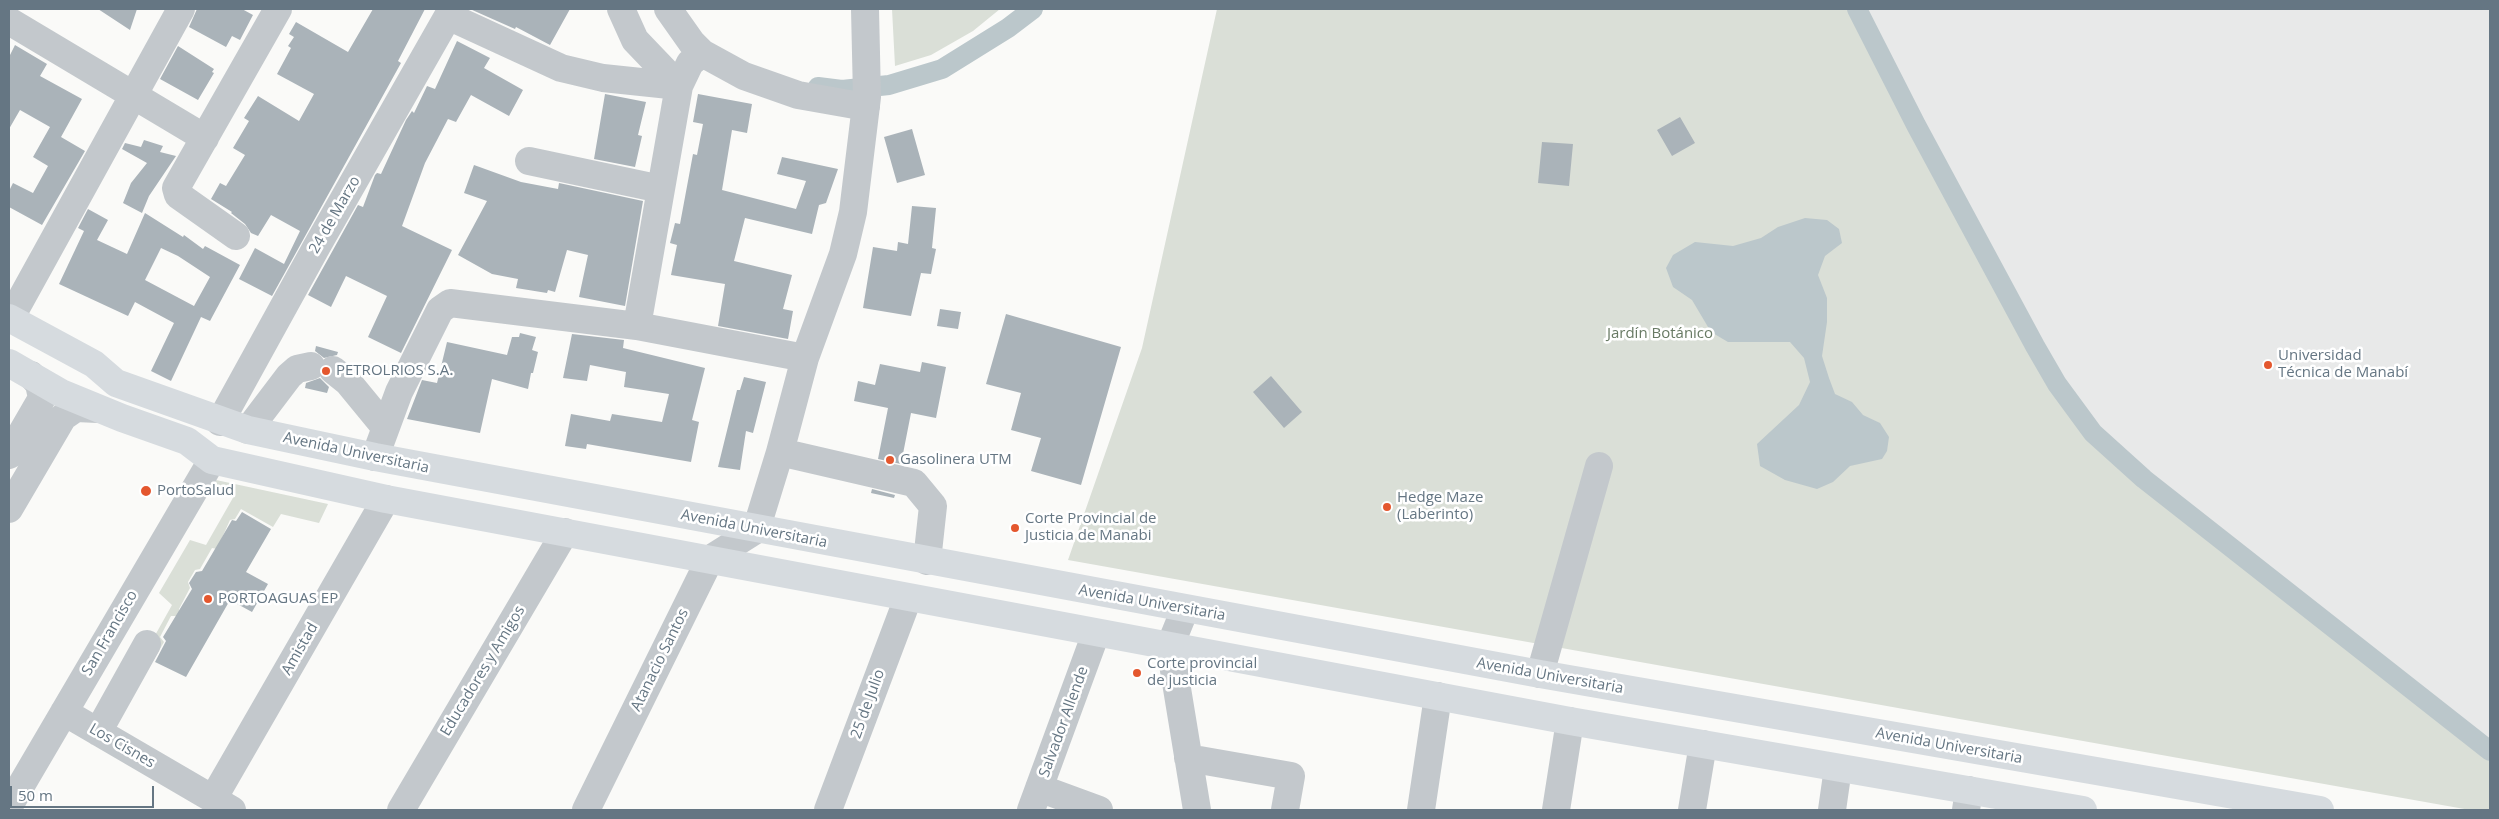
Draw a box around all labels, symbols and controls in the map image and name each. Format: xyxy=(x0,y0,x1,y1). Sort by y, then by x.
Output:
street label: 24 de Marzo xyxy=(306,173,364,257)
park label: Jardín Botánico xyxy=(1607,325,1713,343)
place label: Universidad Técnica de Manabí xyxy=(2278,347,2408,382)
marker: Universidad Técnica de Manabí xyxy=(2262,359,2274,371)
place label: PETROLRIOS S.A. xyxy=(336,362,453,380)
marker: PETROLRIOS S.A. xyxy=(320,365,332,377)
street label: Avenida Universitaria xyxy=(281,429,431,477)
place label: Gasolinera UTM xyxy=(900,451,1012,469)
marker: Gasolinera UTM xyxy=(884,454,896,466)
place label: PortoSalud xyxy=(157,482,234,500)
marker: PortoSalud xyxy=(139,484,153,498)
place label: Hedge Maze (Laberinto) xyxy=(1397,489,1483,524)
marker: Hedge Maze (Laberinto) xyxy=(1381,501,1393,513)
street label: Avenida Universitaria xyxy=(679,506,829,552)
place label: Corte Provincial de Justicia de Manabi xyxy=(1025,510,1157,545)
marker: Corte Provincial de Justicia de Manabi xyxy=(1009,522,1021,534)
street label: Avenida Universitaria xyxy=(1077,581,1227,625)
street label: San Francisco xyxy=(78,587,142,679)
place label: PORTOAGUAS EP xyxy=(218,590,338,608)
marker: PORTOAGUAS EP xyxy=(202,593,214,605)
street label: Educadores y Amigos xyxy=(437,603,529,739)
street label: Atanacio Santos xyxy=(627,606,693,714)
street label: Amistad xyxy=(278,620,322,678)
street label: Avenida Universitaria xyxy=(1475,654,1625,698)
place label: Corte provincial de justicia xyxy=(1147,655,1257,690)
street label: Salvador Allende xyxy=(1036,664,1092,780)
street label: 25 de Julio xyxy=(847,667,889,741)
marker: Corte provincial de justicia xyxy=(1131,667,1143,679)
street label: Los Cisnes xyxy=(86,720,158,772)
street label: Avenida Universitaria xyxy=(1874,724,2024,768)
scale bar xyxy=(12,776,156,808)
text: 50 m xyxy=(18,785,53,805)

